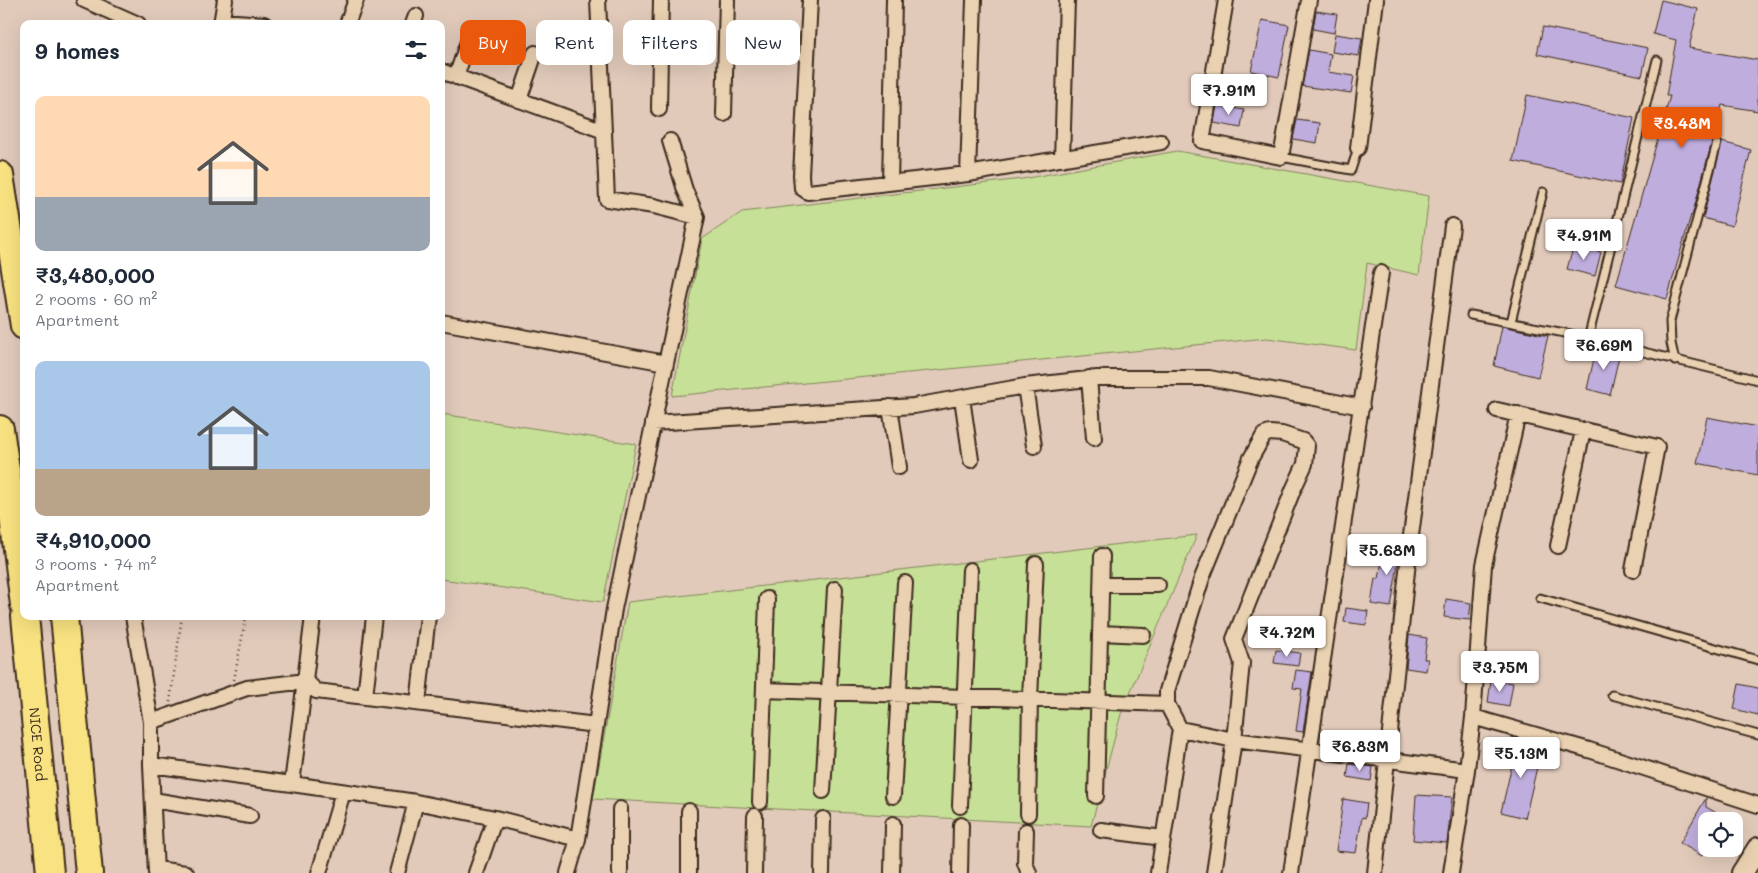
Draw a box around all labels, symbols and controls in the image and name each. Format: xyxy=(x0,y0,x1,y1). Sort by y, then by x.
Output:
chip: Buy xyxy=(460,20,526,65)
chip: Rent xyxy=(536,20,613,65)
chip: Filters xyxy=(623,20,716,65)
chip: New xyxy=(726,20,800,65)
icon: filters xyxy=(402,36,430,64)
text: 9 homes xyxy=(35,37,120,64)
pin: ₹7.91M xyxy=(1188,74,1270,116)
text: ₹7.91M xyxy=(1202,79,1256,100)
pin: ₹3.48M xyxy=(1641,106,1723,149)
text: ₹3.48M xyxy=(1653,112,1711,133)
icon: home xyxy=(188,128,278,218)
pin: ₹4.91M xyxy=(1543,218,1625,261)
text: ₹4.91M xyxy=(1556,224,1612,245)
text: ₹3,480,000 xyxy=(35,261,155,288)
text: 2 rooms · 60 m² xyxy=(35,288,157,309)
text: Apartment xyxy=(35,309,120,330)
pin: ₹6.69M xyxy=(1563,328,1645,371)
text: ₹6.69M xyxy=(1575,334,1633,355)
icon: home xyxy=(188,393,278,483)
text: ₹4,910,000 xyxy=(35,526,151,553)
pin: ₹5.68M xyxy=(1346,534,1428,576)
text: ₹5.68M xyxy=(1358,539,1416,560)
text: 3 rooms · 74 m² xyxy=(35,553,156,574)
text: Apartment xyxy=(35,574,120,595)
pin: ₹4.72M xyxy=(1246,616,1328,658)
text: ₹4.72M xyxy=(1259,621,1315,642)
pin: ₹3.75M xyxy=(1459,650,1541,693)
text: ₹3.75M xyxy=(1472,656,1528,677)
street label: NICE Road xyxy=(25,707,51,782)
pin: ₹6.83M xyxy=(1319,730,1401,772)
text: ₹6.83M xyxy=(1331,735,1389,756)
pin: ₹5.13M xyxy=(1480,736,1562,779)
text: ₹5.13M xyxy=(1494,742,1548,763)
map controls xyxy=(1698,812,1743,857)
button: locate xyxy=(1698,812,1743,857)

